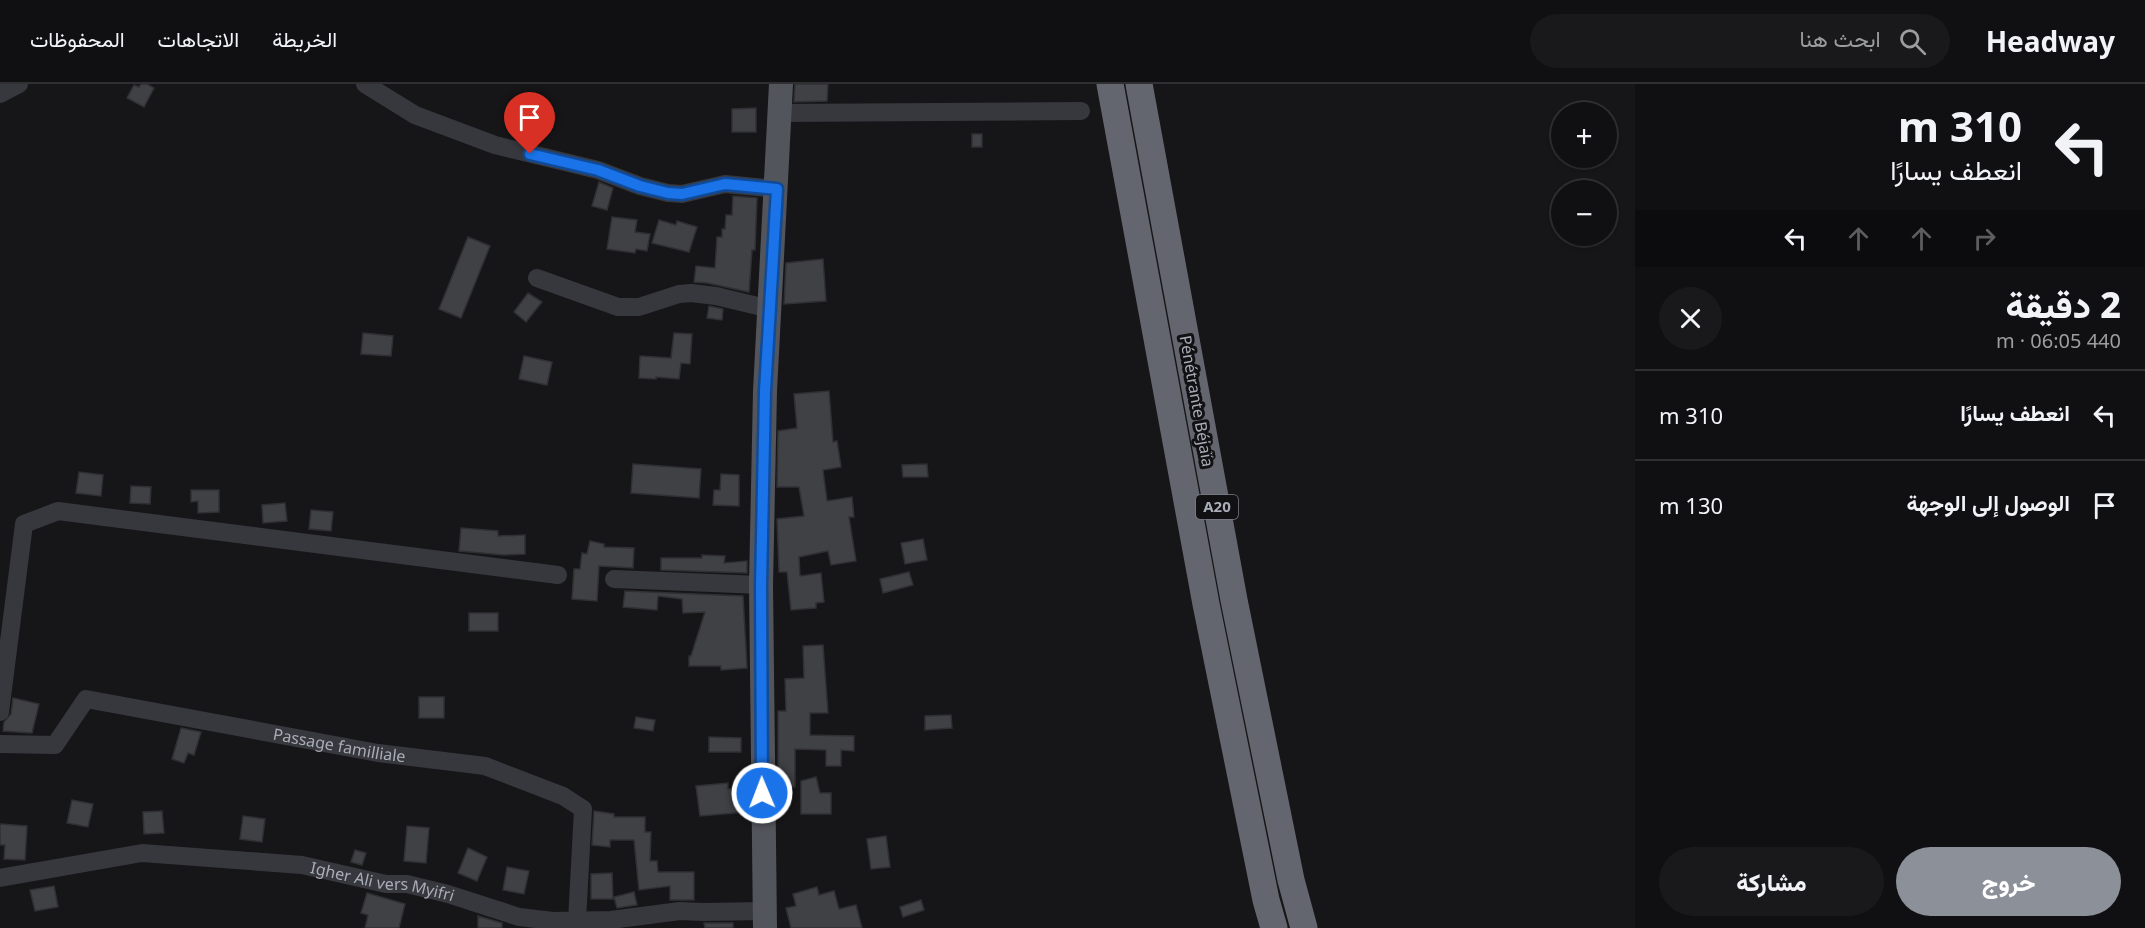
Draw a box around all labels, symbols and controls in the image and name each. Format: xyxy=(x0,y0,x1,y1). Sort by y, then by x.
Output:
search box xyxy=(1530,14,1950,68)
text: Headway xyxy=(1986,22,2115,60)
text: ابحث هنا xyxy=(1799,23,1881,53)
text: المحفوظات xyxy=(30,25,125,53)
text: الاتجاهات xyxy=(158,25,239,53)
text: الخريطة xyxy=(272,25,337,53)
icon: search xyxy=(1896,25,1929,58)
pin xyxy=(504,92,555,154)
text: 310 m xyxy=(1898,97,2022,154)
icon: arrive xyxy=(513,101,546,134)
map controls xyxy=(1551,102,1617,246)
button: + xyxy=(1551,102,1617,168)
icon: left xyxy=(2043,108,2121,186)
text: انعطف يسارًا xyxy=(1890,151,2022,188)
button: − xyxy=(1551,180,1617,246)
icon: left xyxy=(1779,222,1812,255)
icon: ahead xyxy=(1842,222,1875,255)
icon: ahead xyxy=(1905,222,1938,255)
icon: right xyxy=(1968,222,2001,255)
text: 2 دقيقة xyxy=(2006,280,2121,329)
button: close xyxy=(1659,287,1722,350)
text: 440 m · 06:05 xyxy=(1996,327,2121,354)
street label: Pénétrante Béjaïa xyxy=(1175,334,1219,468)
text: انعطف يسارًا xyxy=(1960,397,2070,427)
icon: left xyxy=(2088,399,2121,432)
text: 310 m xyxy=(1659,400,1723,430)
text: الوصول إلى الوجهة xyxy=(1906,487,2070,517)
icon: arrive xyxy=(2088,489,2121,522)
text: 130 m xyxy=(1659,490,1723,520)
road number: A20 xyxy=(1196,495,1238,519)
street label: Passage familliale xyxy=(271,723,407,767)
position arrow xyxy=(730,761,794,825)
button: مشاركة xyxy=(1659,847,1884,916)
button: خروج xyxy=(1896,847,2121,916)
street label: Igher Ali vers Myifri xyxy=(309,856,457,906)

